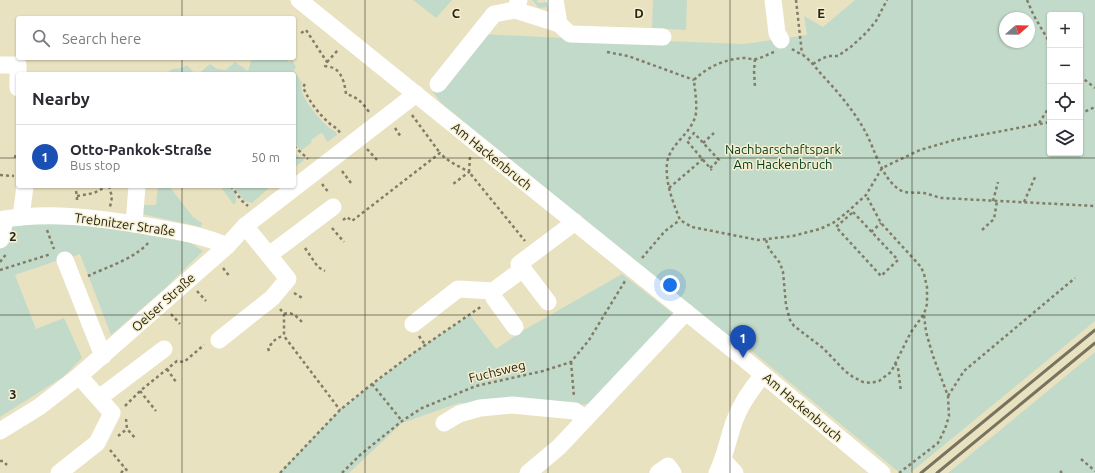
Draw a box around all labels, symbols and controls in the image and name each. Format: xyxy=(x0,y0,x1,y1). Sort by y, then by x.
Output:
text: C xyxy=(452,6,461,20)
text: D xyxy=(634,6,644,20)
text: E xyxy=(817,6,825,20)
north arrow xyxy=(999,12,1035,48)
map controls xyxy=(1047,12,1083,156)
button: + xyxy=(1047,12,1083,48)
search box xyxy=(16,16,296,60)
icon: search xyxy=(30,27,52,49)
text: Search here xyxy=(62,30,141,47)
button: − xyxy=(1047,48,1083,84)
button: locate xyxy=(1047,84,1083,120)
text: Nearby xyxy=(32,89,90,108)
street label: Am Hackenbruch xyxy=(449,119,535,193)
button: layers xyxy=(1047,120,1083,156)
text: Otto-Pankok-Straße xyxy=(70,141,212,158)
park label: Nachbarschaftspark Am Hackenbruch xyxy=(725,142,841,171)
text: 1 xyxy=(41,150,49,164)
text: 50 m xyxy=(251,150,280,164)
text: Bus stop xyxy=(70,158,120,172)
street label: Trebnitzer Straße xyxy=(74,210,176,238)
text: 2 xyxy=(9,229,17,243)
street label: Oelser Straße xyxy=(129,270,197,334)
your location xyxy=(660,275,680,295)
pin: 1 xyxy=(730,325,756,358)
street label: Fuchsweg xyxy=(467,357,527,385)
street label: Am Hackenbruch xyxy=(761,370,845,444)
text: 3 xyxy=(9,387,17,401)

